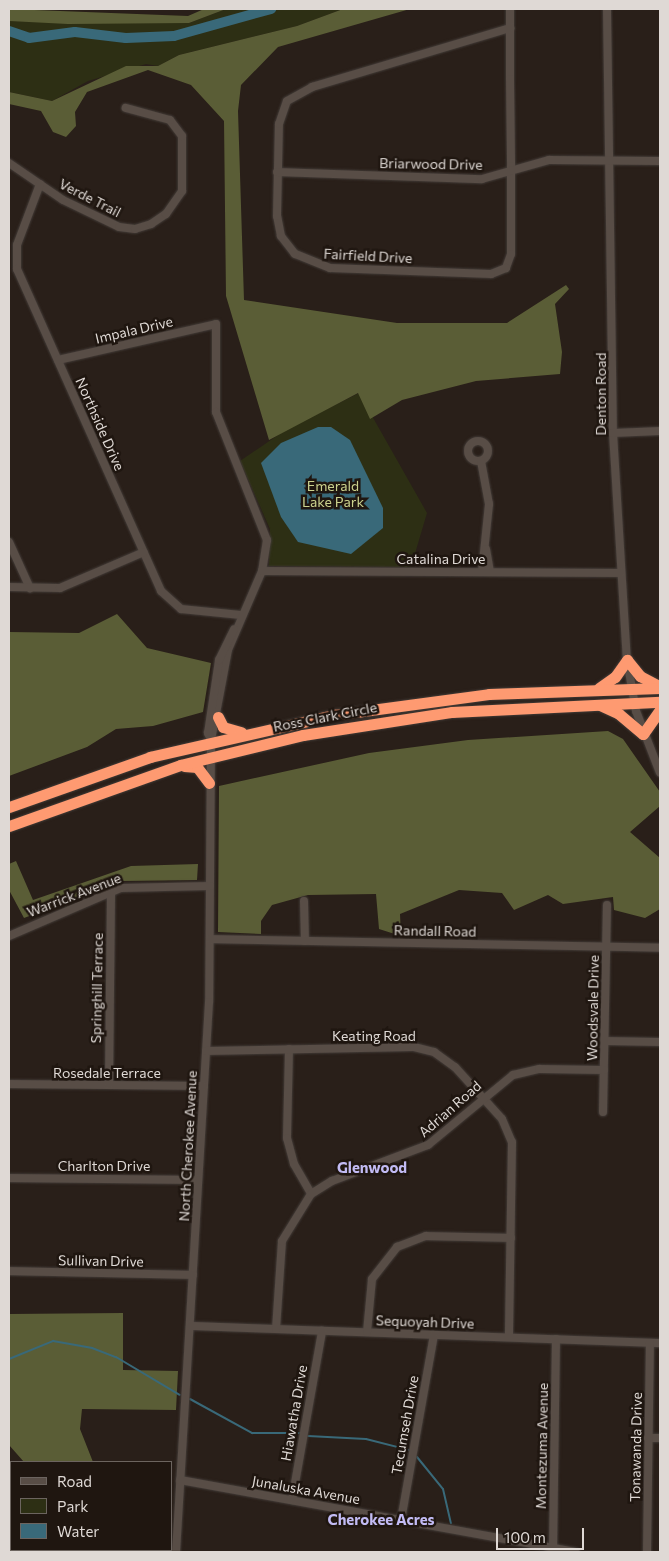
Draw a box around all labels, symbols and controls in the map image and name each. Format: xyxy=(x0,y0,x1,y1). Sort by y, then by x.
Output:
street label: Briarwood Drive xyxy=(379,155,483,173)
street label: Verde Trail xyxy=(56,175,124,221)
street label: Fairfield Drive xyxy=(323,245,413,267)
street label: Impala Drive xyxy=(94,313,174,347)
street label: Denton Road xyxy=(593,352,609,436)
street label: Northside Drive xyxy=(72,375,128,473)
park label: Emerald Lake Park xyxy=(302,478,364,511)
street label: Catalina Drive xyxy=(397,551,485,567)
street label: Ross Clark Circle xyxy=(272,699,378,735)
street label: Warrick Avenue xyxy=(25,869,123,921)
street label: Randall Road xyxy=(394,922,476,940)
street label: Springhill Terrace xyxy=(88,933,106,1043)
street label: Woodsvale Drive xyxy=(584,955,602,1061)
street label: Keating Road xyxy=(332,1028,416,1044)
street label: Rosedale Terrace xyxy=(53,1065,161,1081)
street label: North Cherokee Avenue xyxy=(176,1070,200,1222)
street label: Adrian Road xyxy=(415,1077,485,1141)
street label: Charlton Drive xyxy=(58,1158,150,1174)
district label: Glenwood xyxy=(337,1159,407,1177)
street label: Sullivan Drive xyxy=(58,1252,144,1270)
street label: Sequoyah Drive xyxy=(375,1312,475,1332)
street label: Hiawatha Drive xyxy=(277,1364,311,1462)
street label: Tecumseh Drive xyxy=(388,1374,422,1476)
street label: Montezuma Avenue xyxy=(532,1383,552,1509)
street label: Tonawanda Drive xyxy=(627,1392,645,1502)
legend xyxy=(10,1461,172,1551)
text: Road xyxy=(57,1472,92,1490)
street label: Junaluska Avenue xyxy=(251,1472,361,1508)
text: Park xyxy=(57,1497,88,1515)
district label: Cherokee Acres xyxy=(327,1511,435,1529)
scale bar xyxy=(499,1518,586,1550)
text: Water xyxy=(57,1522,99,1540)
text: 100 m xyxy=(504,1528,546,1546)

